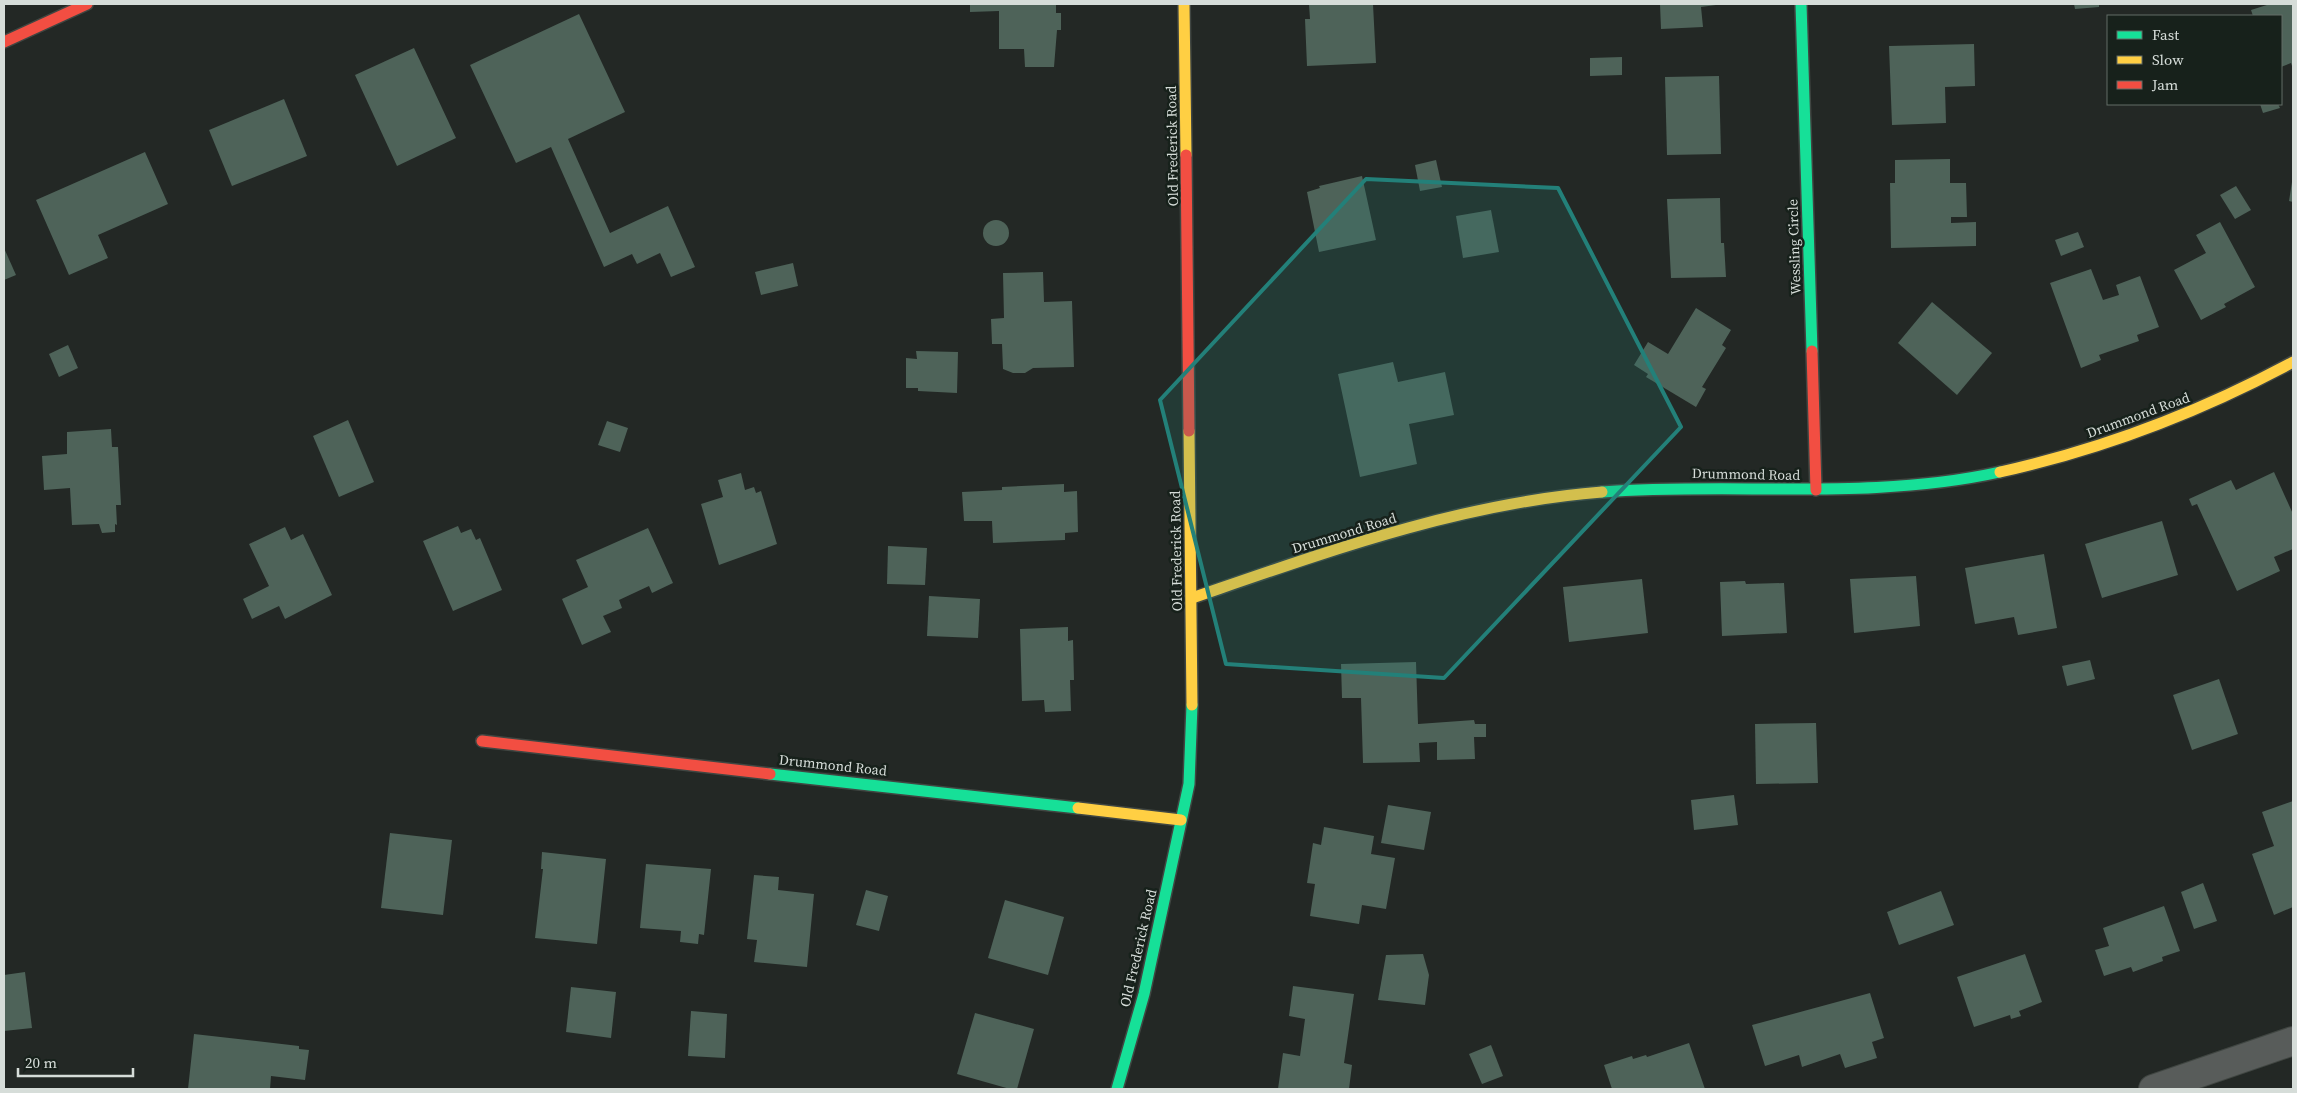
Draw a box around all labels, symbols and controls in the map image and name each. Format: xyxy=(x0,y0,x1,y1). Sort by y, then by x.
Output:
legend xyxy=(2107,15,2282,105)
text: Fast xyxy=(2152,24,2179,45)
text: Slow xyxy=(2152,49,2184,70)
text: Jam xyxy=(2151,74,2179,95)
street label: Old Frederick Road xyxy=(1161,86,1183,206)
street label: Wessling Circle xyxy=(1782,199,1806,295)
street label: Drummond Road xyxy=(2084,387,2192,443)
street label: Drummond Road xyxy=(1692,463,1800,485)
street label: Old Frederick Road xyxy=(1165,491,1187,611)
street label: Drummond Road xyxy=(1289,508,1399,558)
street label: Drummond Road xyxy=(778,749,888,781)
street label: Old Frederick Road xyxy=(1115,887,1161,1009)
scale bar xyxy=(18,1046,132,1078)
text: 20 m xyxy=(25,1052,57,1073)

